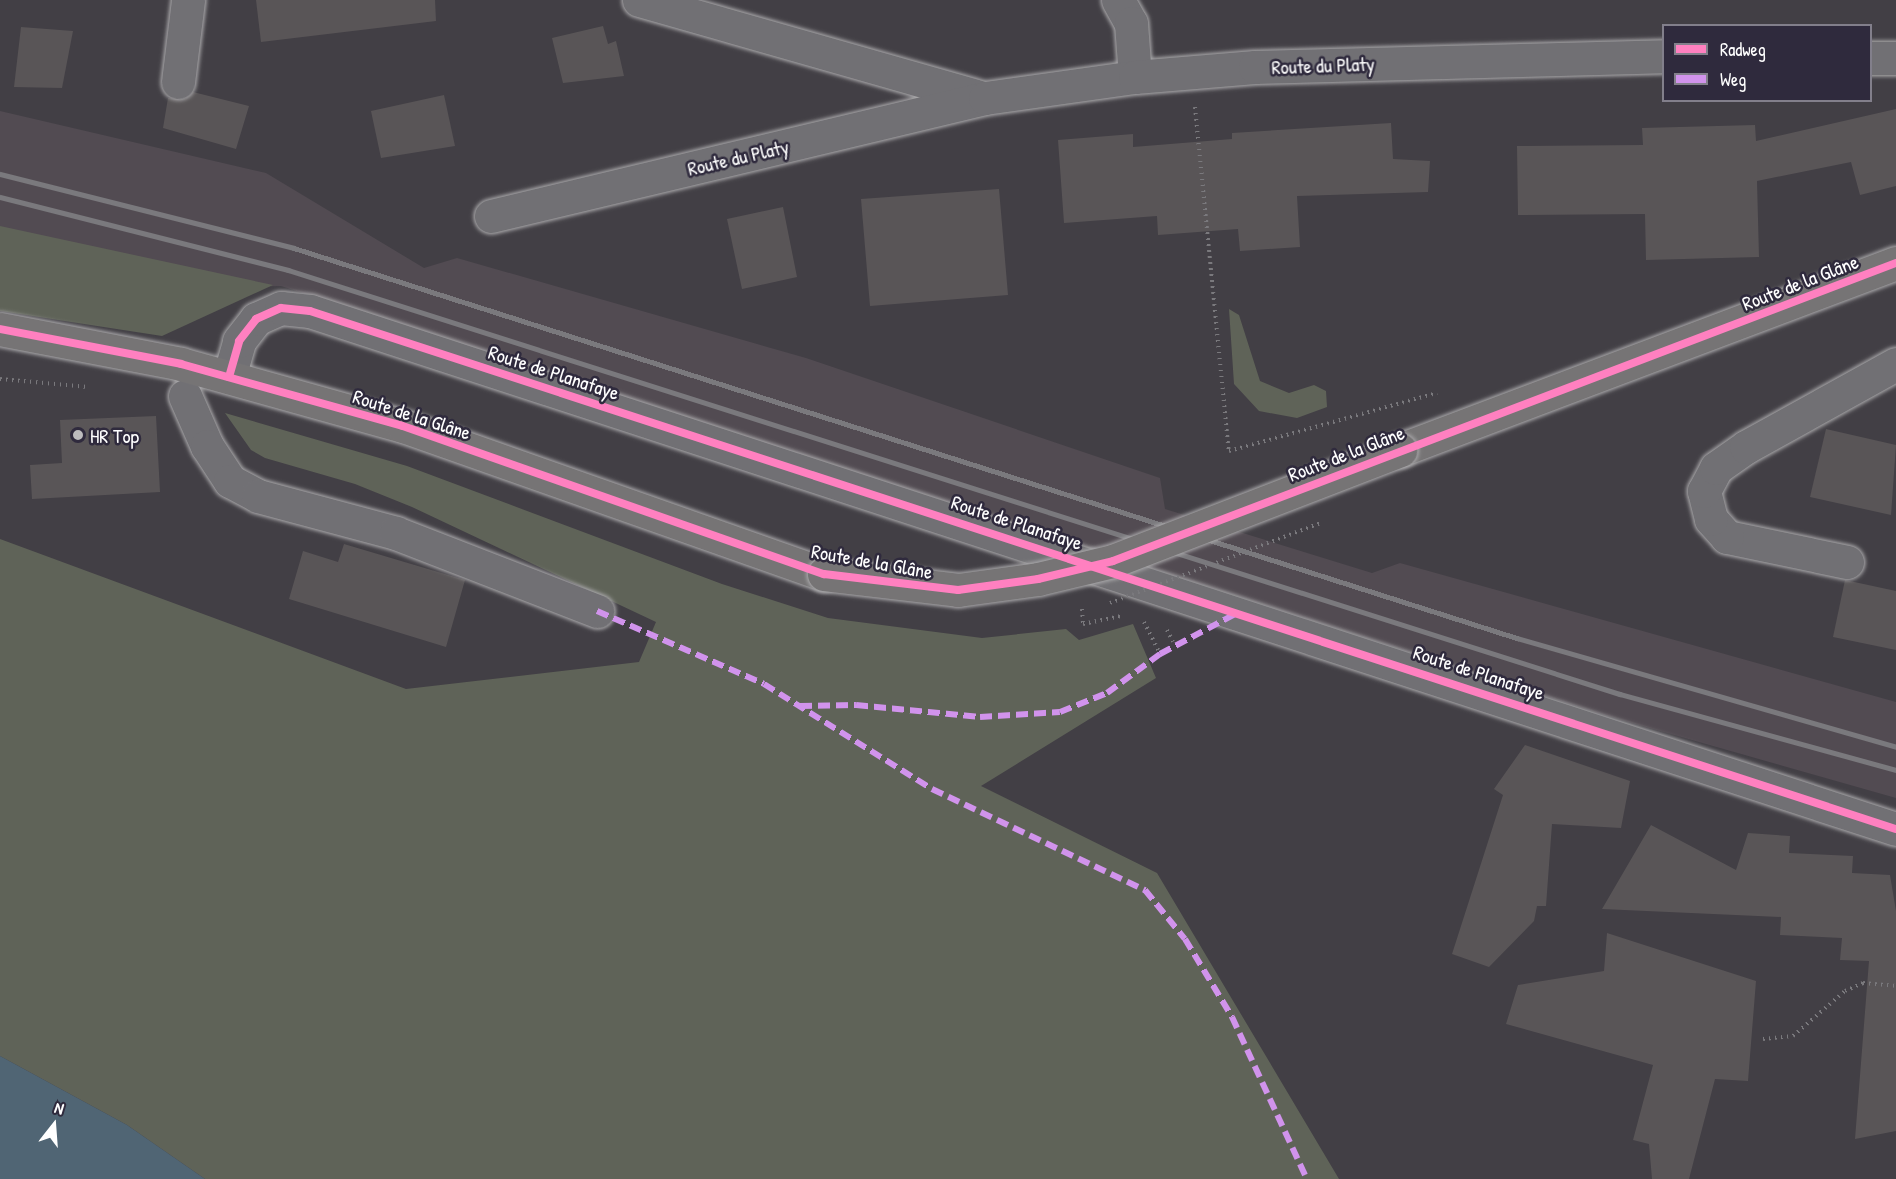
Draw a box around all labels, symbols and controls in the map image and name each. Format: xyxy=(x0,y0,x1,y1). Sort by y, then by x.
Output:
legend xyxy=(1662,24,1872,102)
text: Radweg xyxy=(1720,37,1766,62)
street label: Route du Platy xyxy=(1271,51,1375,79)
text: Weg xyxy=(1720,67,1746,92)
street label: Route du Platy xyxy=(685,134,791,180)
street label: Route de la Glâne xyxy=(1739,249,1861,315)
street label: Route de Planafaye xyxy=(486,340,622,404)
street label: Route de la Glâne xyxy=(350,384,474,444)
street label: Route de la Glâne xyxy=(1285,420,1407,486)
place label: HR Top xyxy=(90,423,139,447)
marker: HR Top xyxy=(71,428,85,442)
street label: Route de Planafaye xyxy=(949,490,1085,554)
street label: Route de la Glâne xyxy=(810,539,934,583)
street label: Route de Planafaye xyxy=(1411,640,1547,704)
north arrow xyxy=(24,1095,84,1155)
text: N xyxy=(52,1096,67,1120)

